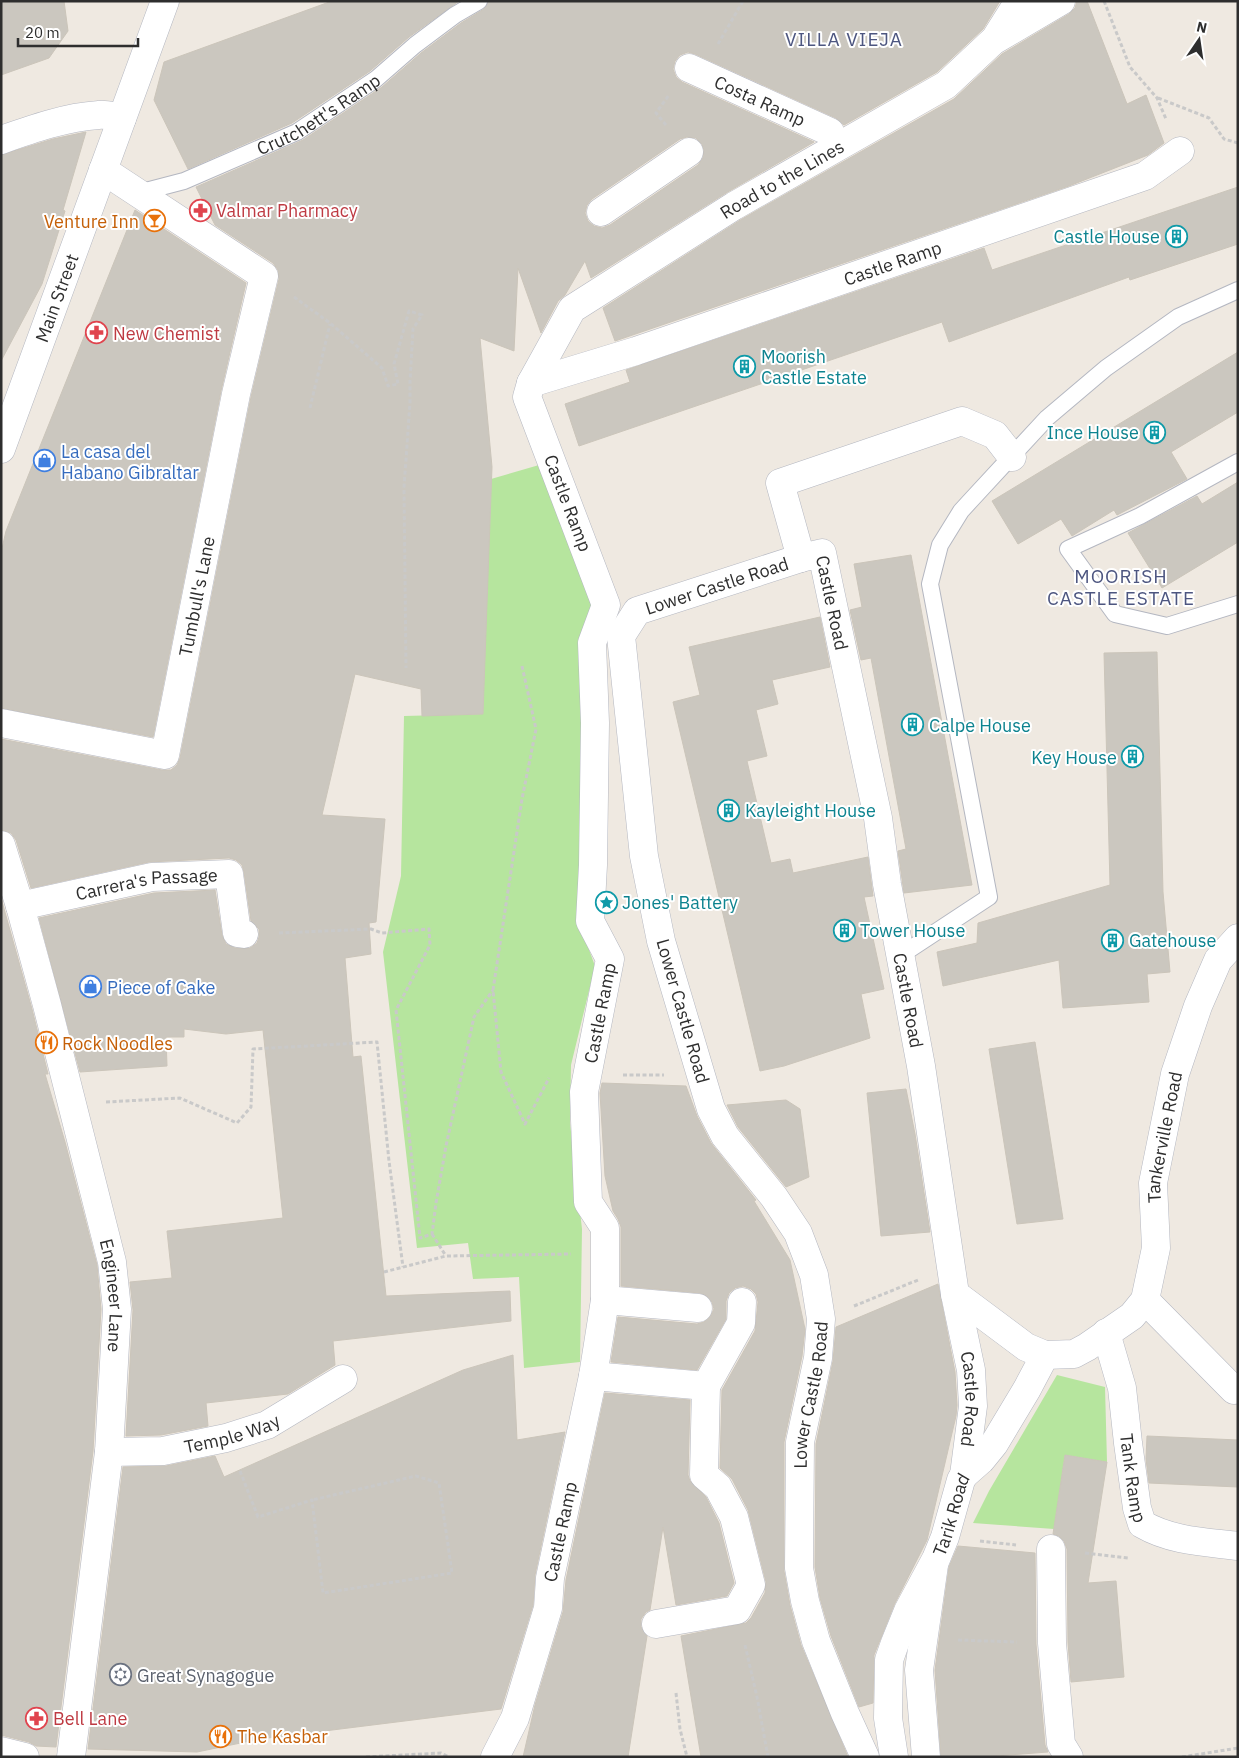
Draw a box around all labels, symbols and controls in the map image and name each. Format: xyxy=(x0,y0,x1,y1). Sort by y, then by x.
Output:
scale bar xyxy=(18,15,138,47)
north arrow xyxy=(1174,15,1224,65)
text: N xyxy=(1195,17,1209,37)
text: 20 m xyxy=(25,23,60,42)
district label: VILLA VIEJA xyxy=(785,27,903,51)
street label: Crutchett's Ramp xyxy=(253,68,384,160)
street label: Costa Ramp xyxy=(711,70,809,131)
street label: Road to the Lines xyxy=(715,134,848,224)
pharmacy icon: Valmar Pharmacy xyxy=(188,198,212,222)
place label: Valmar Pharmacy xyxy=(216,199,358,222)
bar icon: Venture Inn xyxy=(143,209,167,233)
place label: Venture Inn xyxy=(44,210,139,233)
building icon: Castle House xyxy=(1164,224,1188,248)
place label: Castle House xyxy=(1054,225,1160,248)
street label: Castle Ramp xyxy=(841,235,944,290)
street label: Main Street xyxy=(30,250,83,345)
pharmacy icon: New Chemist xyxy=(85,321,109,345)
place label: New Chemist xyxy=(113,322,220,345)
place label: Moorish Castle Estate xyxy=(761,345,867,389)
building icon: Moorish Castle Estate xyxy=(733,354,757,378)
building icon: Ince House xyxy=(1143,420,1167,444)
place label: Ince House xyxy=(1047,421,1139,444)
place label: La casa del Habano Gibraltar xyxy=(61,440,199,484)
shop icon: La casa del Habano Gibraltar xyxy=(33,449,57,473)
street label: Castle Ramp xyxy=(539,451,597,555)
street label: Tumbull's Lane xyxy=(173,534,219,658)
street label: Lower Castle Road xyxy=(642,551,791,619)
street label: Castle Road xyxy=(811,553,854,652)
district label: MOORISH CASTLE ESTATE xyxy=(1047,564,1195,610)
building icon: Calpe House xyxy=(901,713,925,737)
place label: Calpe House xyxy=(929,714,1031,737)
building icon: Key House xyxy=(1121,745,1145,769)
place label: Key House xyxy=(1031,746,1117,769)
building icon: Kayleight House xyxy=(717,798,741,822)
place label: Kayleight House xyxy=(745,799,876,822)
street label: Carrera's Passage xyxy=(73,863,218,905)
place icon: Jones' Battery xyxy=(594,890,618,914)
place label: Jones' Battery xyxy=(622,891,738,914)
building icon: Tower House xyxy=(832,918,856,942)
place label: Tower House xyxy=(860,919,965,942)
building icon: Gatehouse xyxy=(1101,928,1125,952)
place label: Gatehouse xyxy=(1129,929,1217,952)
street label: Lower Castle Road xyxy=(651,936,715,1086)
street label: Castle Road xyxy=(889,951,929,1050)
street label: Castle Ramp xyxy=(578,961,621,1065)
shop icon: Piece of Cake xyxy=(79,975,103,999)
place label: Piece of Cake xyxy=(107,976,215,999)
restaurant icon: Rock Noodles xyxy=(34,1031,58,1055)
place label: Rock Noodles xyxy=(62,1032,173,1055)
street label: Tankerville Road xyxy=(1142,1069,1187,1203)
street label: Engineer Lane xyxy=(95,1236,129,1353)
street label: Lower Castle Road xyxy=(788,1320,832,1469)
street label: Castle Road xyxy=(956,1349,984,1448)
street label: Temple Way xyxy=(182,1408,284,1458)
street label: Tank Ramp xyxy=(1116,1432,1152,1525)
street label: Tarik Road xyxy=(927,1469,974,1559)
street label: Castle Ramp xyxy=(538,1480,582,1584)
synagogue icon: Great Synagogue xyxy=(109,1663,133,1687)
place label: Great Synagogue xyxy=(137,1664,274,1687)
pharmacy icon: Bell Lane xyxy=(25,1706,49,1730)
place label: Bell Lane xyxy=(53,1707,127,1730)
restaurant icon: The Kasbar xyxy=(209,1724,233,1748)
place label: The Kasbar xyxy=(237,1725,328,1748)

